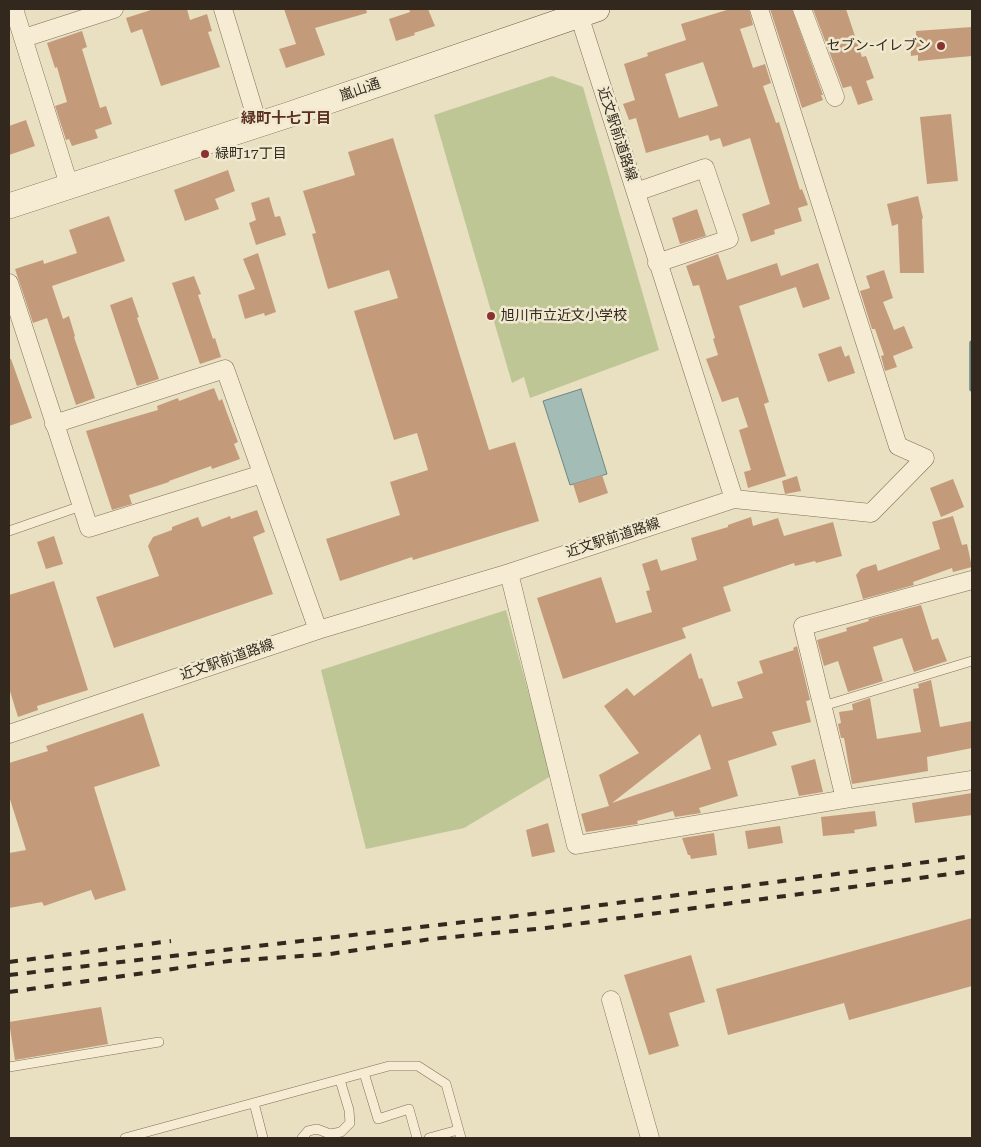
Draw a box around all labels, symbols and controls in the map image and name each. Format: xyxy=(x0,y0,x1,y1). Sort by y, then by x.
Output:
place label: セブン-イレブン xyxy=(827,38,931,54)
marker: セブン-イレブン xyxy=(935,40,947,52)
street label: 嵐山通 xyxy=(337,75,383,105)
street label: 近文駅前道路線 xyxy=(594,85,640,183)
district label: 緑町十七丁目 xyxy=(241,110,331,128)
place label: 緑町17丁目 xyxy=(215,146,287,162)
marker: 緑町17丁目 xyxy=(199,148,211,160)
place label: 旭川市立近文小学校 xyxy=(501,308,627,324)
marker: 旭川市立近文小学校 xyxy=(485,310,497,322)
street label: 近文駅前道路線 xyxy=(564,515,662,561)
street label: 近文駅前道路線 xyxy=(178,636,276,684)

